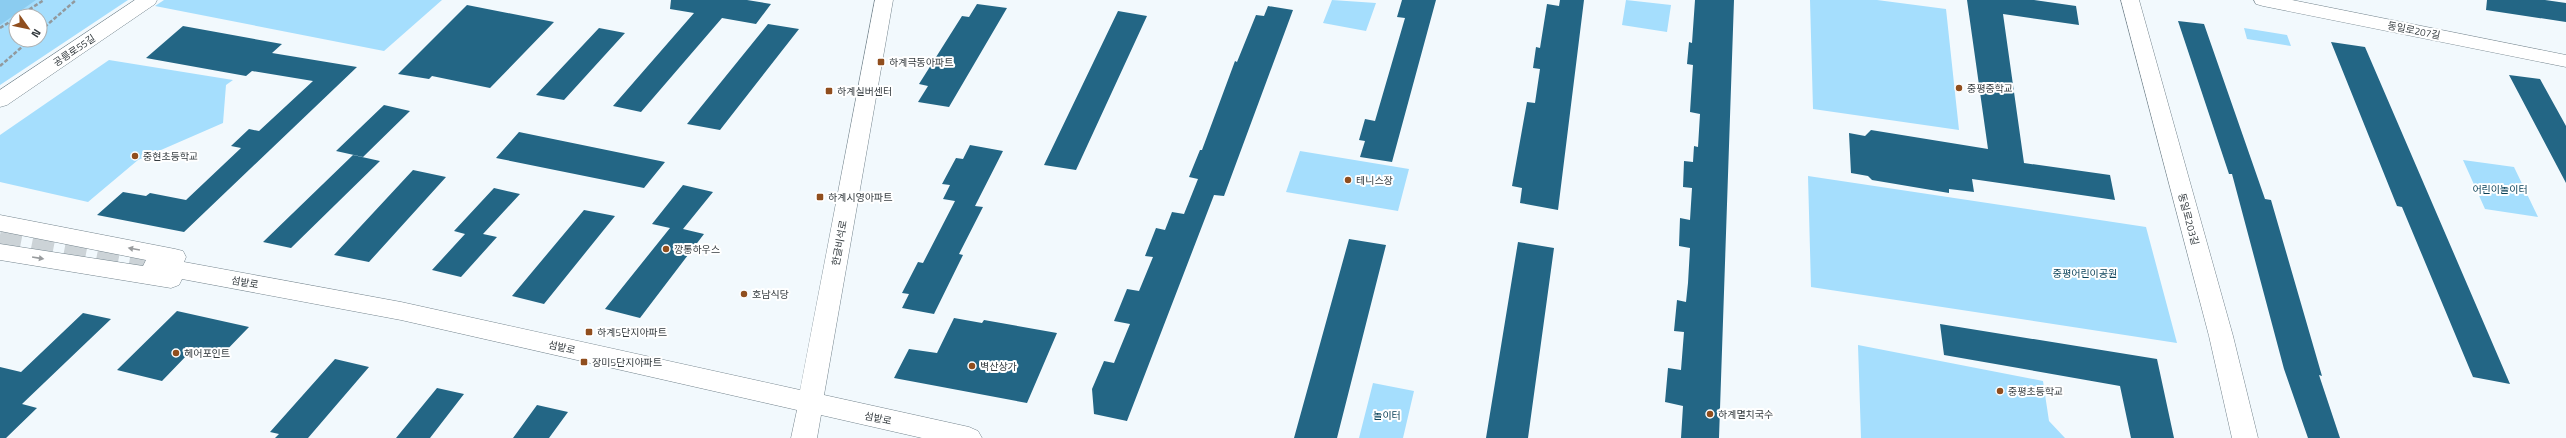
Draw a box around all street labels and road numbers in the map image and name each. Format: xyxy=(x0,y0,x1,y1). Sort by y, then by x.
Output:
street label: 동일로207길 xyxy=(2386,18,2442,43)
street label: 공릉로55길 xyxy=(50,31,98,70)
street label: 동일로203길 xyxy=(2174,191,2203,247)
street label: 한글비석로 xyxy=(828,219,851,267)
street label: 섬밭로 xyxy=(230,273,260,292)
street label: 섬밭로 xyxy=(547,337,577,358)
street label: 섬밭로 xyxy=(863,408,893,429)

